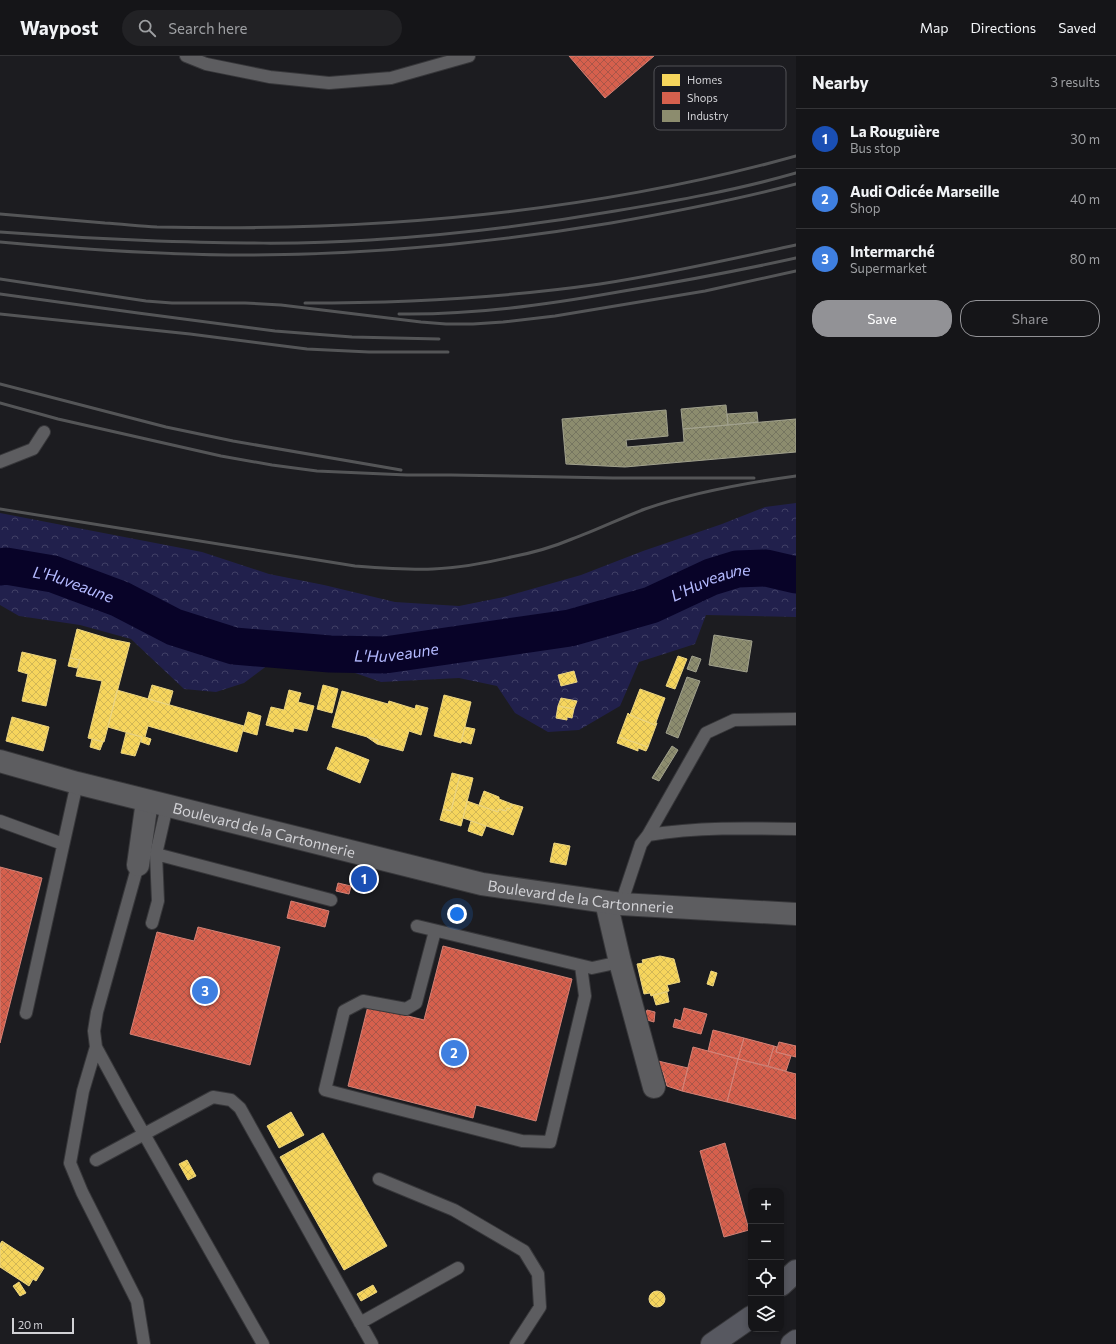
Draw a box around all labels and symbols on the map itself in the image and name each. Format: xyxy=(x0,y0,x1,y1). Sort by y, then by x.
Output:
legend xyxy=(654,66,786,130)
text: Homes xyxy=(687,73,722,86)
text: Shops xyxy=(687,91,718,104)
text: Industry xyxy=(687,109,729,122)
water label: L'Huveaune xyxy=(667,559,751,604)
water label: L'Huveaune xyxy=(32,561,117,606)
water label: L'Huveaune xyxy=(354,638,440,665)
street label: Boulevard de la Cartonnerie xyxy=(171,798,357,861)
pin: 1 xyxy=(351,864,377,894)
street label: Boulevard de la Cartonnerie xyxy=(486,876,674,916)
your location xyxy=(447,904,467,924)
pin: 3 xyxy=(192,976,218,1006)
pin: 2 xyxy=(441,1038,467,1068)
scale bar xyxy=(12,1316,74,1335)

